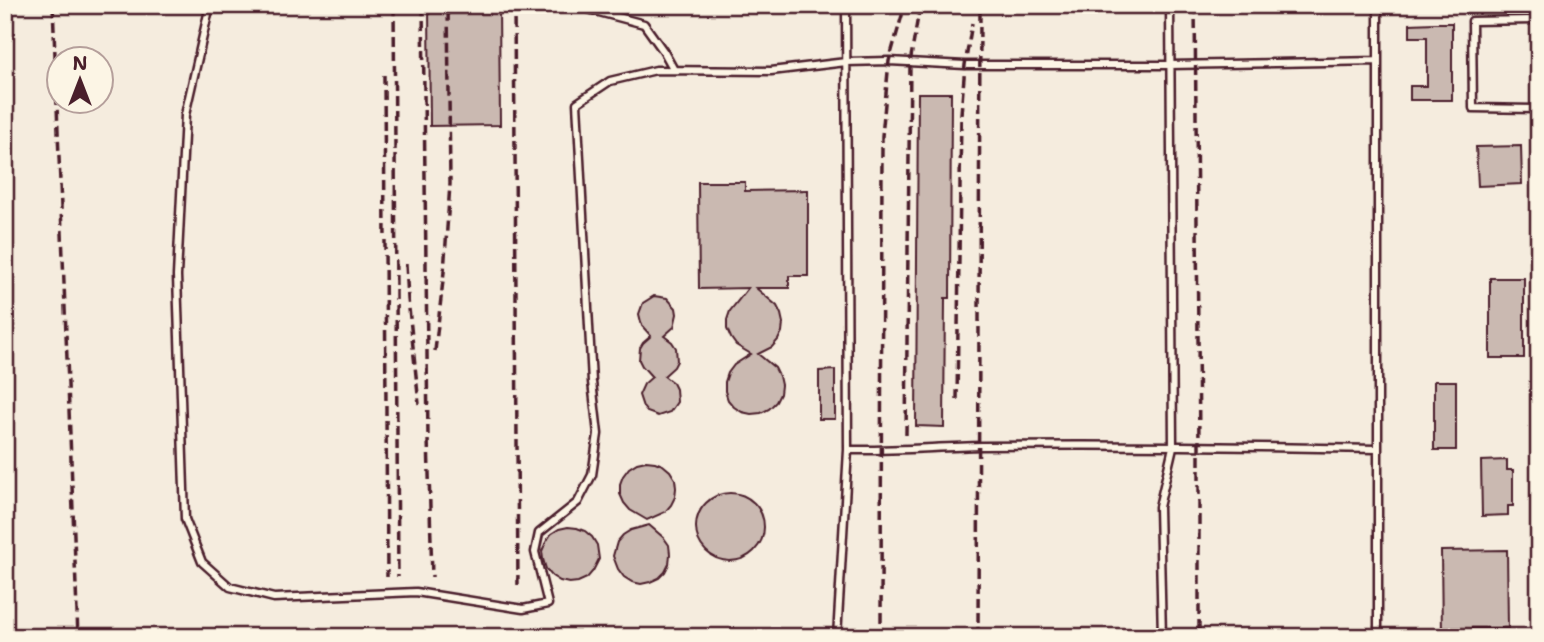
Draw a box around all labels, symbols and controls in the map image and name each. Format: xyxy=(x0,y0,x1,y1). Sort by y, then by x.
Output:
north arrow xyxy=(46,46,116,116)
text: N xyxy=(72,51,88,76)

